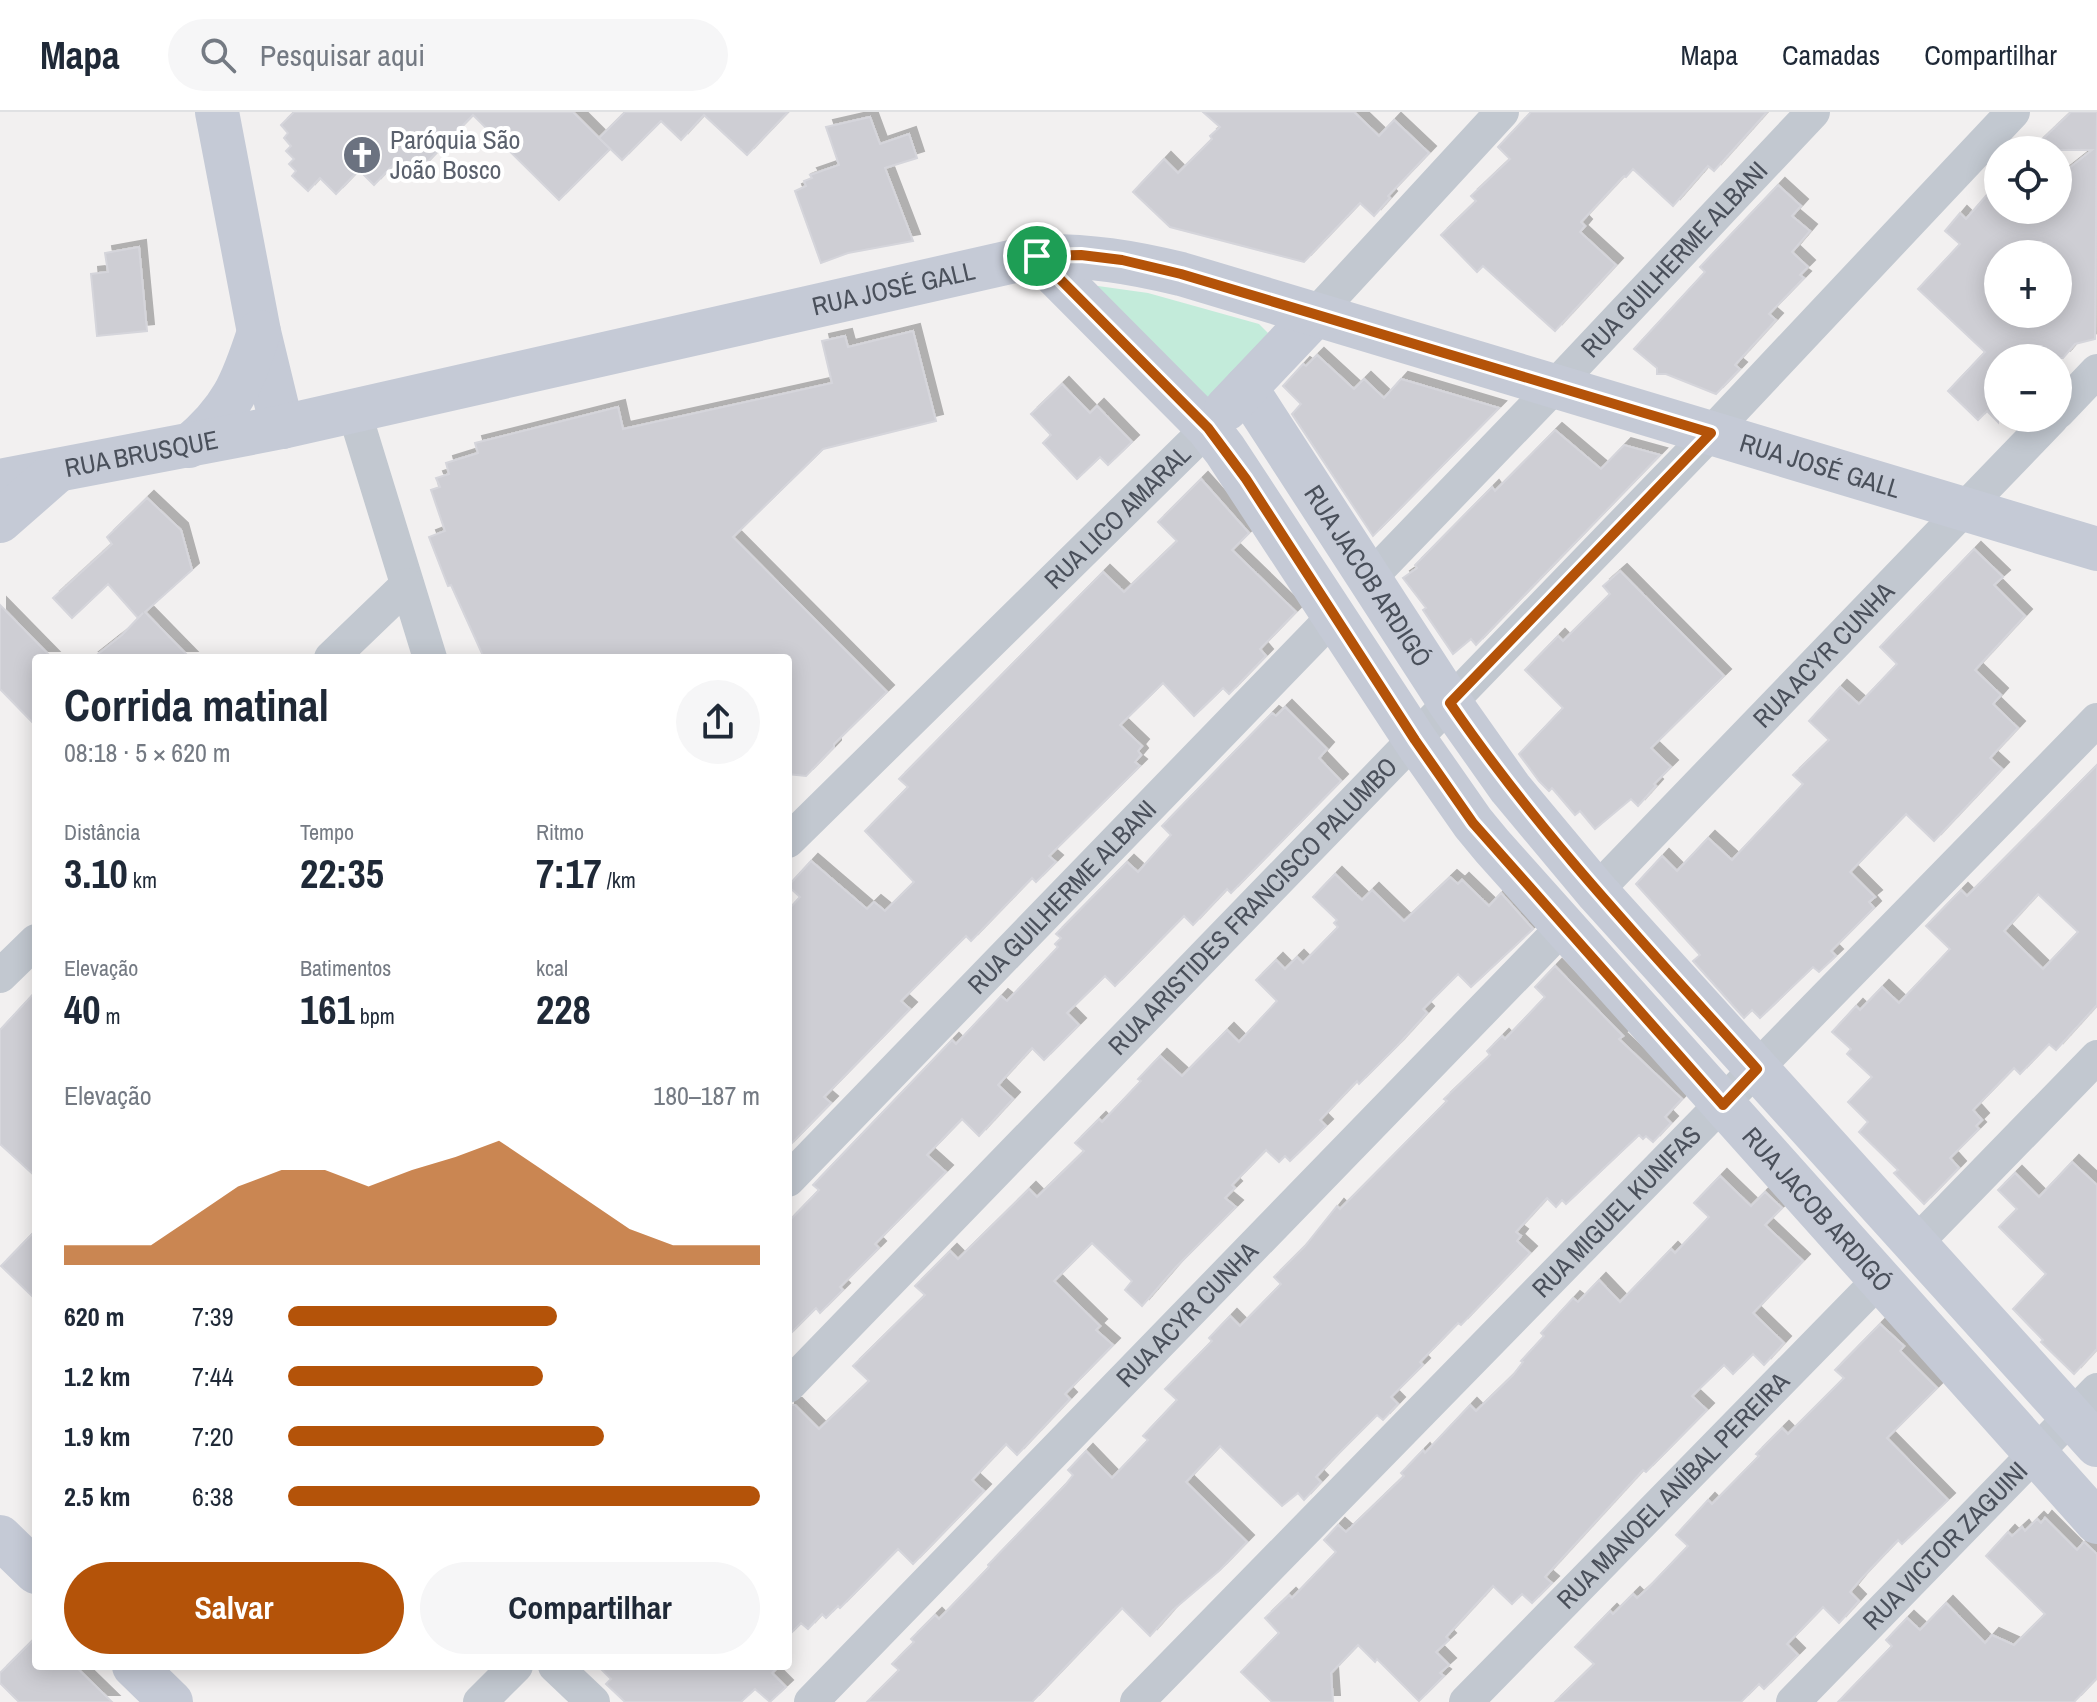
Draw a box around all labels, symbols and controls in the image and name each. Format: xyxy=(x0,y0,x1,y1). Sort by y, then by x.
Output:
search box xyxy=(168,19,728,91)
text: Mapa xyxy=(40,30,120,81)
icon: search xyxy=(196,33,240,77)
text: Pesquisar aqui xyxy=(260,35,425,75)
text: Mapa xyxy=(1681,36,1738,74)
text: Camadas xyxy=(1782,36,1880,74)
text: Compartilhar xyxy=(1924,36,2057,74)
place label: Paróquia São João Bosco xyxy=(390,122,520,187)
church icon: Paróquia São João Bosco xyxy=(341,134,383,176)
map controls xyxy=(1984,136,2072,432)
button: locate xyxy=(1984,136,2072,224)
street label: RUA GUILHERME ALBANI xyxy=(1573,153,1775,365)
pin xyxy=(1003,222,1071,290)
icon: arrive xyxy=(1015,234,1059,278)
button: + xyxy=(1984,240,2072,328)
street label: RUA JOSÉ GALL xyxy=(808,253,978,323)
button: − xyxy=(1984,344,2072,432)
street label: RUA BRUSQUE xyxy=(62,422,221,485)
street label: RUA JOSÉ GALL xyxy=(1736,425,1905,506)
street label: RUA LICO AMARAL xyxy=(1036,437,1198,597)
street label: RUA JACOB ARDIGÓ xyxy=(1296,478,1440,673)
street label: RUA ACYR CUNHA xyxy=(1745,574,1902,735)
text: Corrida matinal xyxy=(64,675,329,735)
button: share xyxy=(676,680,760,764)
text: 08:18 · 5 × 620 m xyxy=(64,735,231,770)
street label: RUA ARISTIDES FRANCISCO PALUMBO xyxy=(1100,749,1405,1062)
street label: RUA GUILHERME ALBANI xyxy=(960,792,1164,1001)
text: Distância xyxy=(64,817,140,847)
text: Tempo xyxy=(300,817,354,847)
text: Ritmo xyxy=(536,817,584,847)
text: 3.10 xyxy=(64,847,128,900)
text: 22:35 xyxy=(300,847,384,900)
text: 7:17 xyxy=(536,847,602,900)
text: km xyxy=(128,865,157,895)
text: /km xyxy=(602,865,636,895)
text: Elevação xyxy=(64,953,138,983)
text: Batimentos xyxy=(300,953,391,983)
text: kcal xyxy=(536,953,568,983)
text: 40 xyxy=(64,983,100,1036)
text: 161 xyxy=(300,983,355,1036)
text: 228 xyxy=(536,983,591,1036)
text: m xyxy=(100,1001,121,1031)
text: bpm xyxy=(355,1001,395,1031)
text: Elevação xyxy=(64,1078,152,1113)
text: 180–187 m xyxy=(653,1078,760,1113)
street label: RUA MIGUEL KUNIFAS xyxy=(1524,1117,1708,1305)
street label: RUA JACOB ARDIGÓ xyxy=(1735,1119,1901,1299)
street label: RUA ACYR CUNHA xyxy=(1108,1233,1266,1394)
text: 620 m xyxy=(64,1299,124,1334)
text: 7:39 xyxy=(192,1299,234,1334)
text: 1.2 km xyxy=(64,1359,130,1394)
text: 7:44 xyxy=(192,1359,234,1394)
street label: RUA MANOEL ANÍBAL PEREIRA xyxy=(1549,1363,1797,1616)
text: 1.9 km xyxy=(64,1419,130,1454)
text: 7:20 xyxy=(192,1419,234,1454)
street label: RUA VICTOR ZAGUINI xyxy=(1855,1454,2035,1637)
text: 2.5 km xyxy=(64,1479,130,1514)
text: 6:38 xyxy=(192,1479,234,1514)
button: Salvar xyxy=(64,1562,404,1654)
button: Compartilhar xyxy=(420,1562,760,1654)

